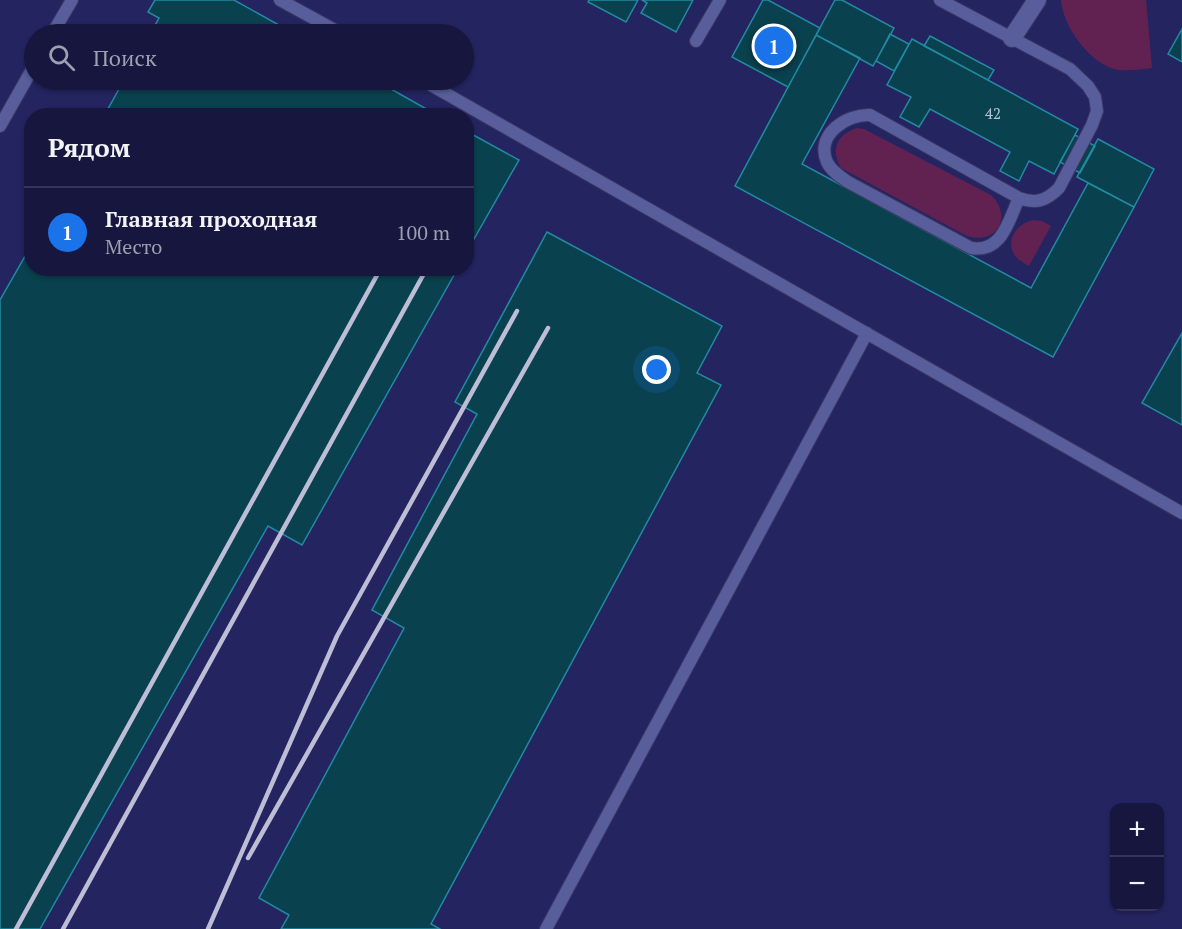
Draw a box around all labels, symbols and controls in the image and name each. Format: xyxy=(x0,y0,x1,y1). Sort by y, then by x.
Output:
search box xyxy=(24,24,474,90)
pin: 1 xyxy=(754,24,794,68)
icon: search xyxy=(45,41,78,74)
text: Поиск xyxy=(93,43,157,72)
house number: 42 xyxy=(985,103,1001,123)
text: Рядом xyxy=(48,130,131,164)
text: Главная проходная xyxy=(105,204,317,233)
text: 1 xyxy=(62,219,73,246)
text: 100 m xyxy=(396,219,450,246)
text: Место xyxy=(105,233,162,260)
your location xyxy=(642,355,671,384)
map controls xyxy=(1110,803,1164,911)
button: + xyxy=(1110,803,1164,857)
button: − xyxy=(1110,857,1164,911)

